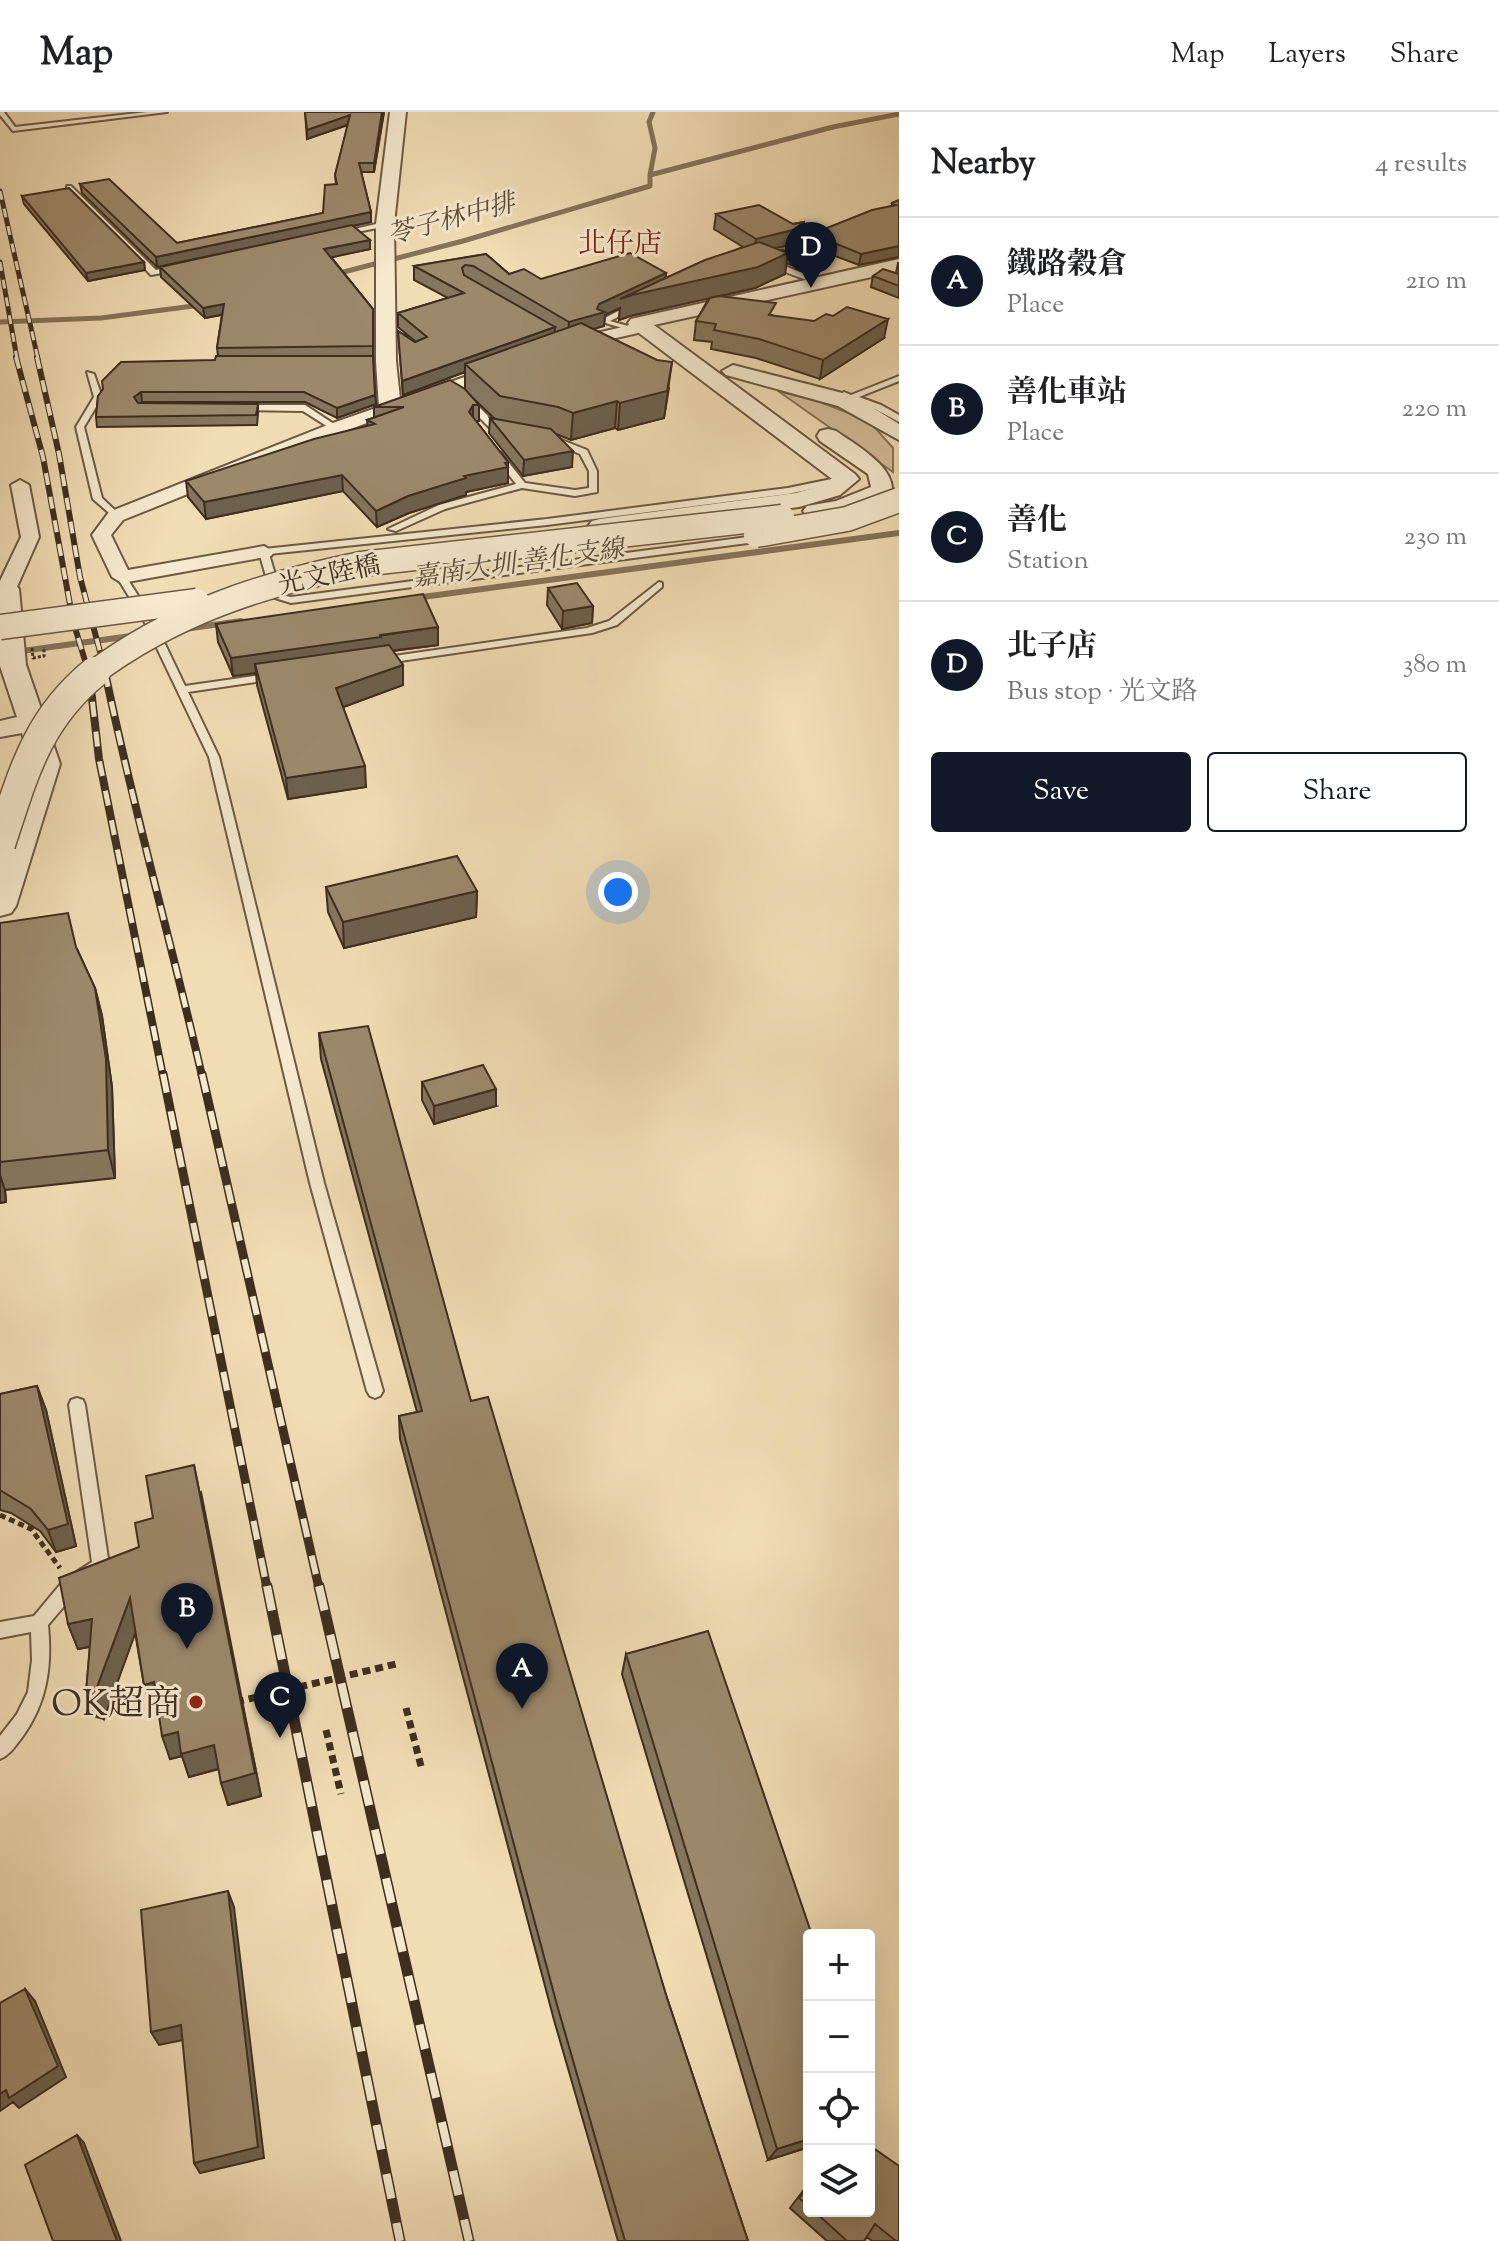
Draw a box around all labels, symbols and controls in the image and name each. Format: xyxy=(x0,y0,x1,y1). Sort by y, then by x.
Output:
text: Map xyxy=(40,28,113,82)
text: Map xyxy=(1171,35,1224,75)
text: Layers xyxy=(1268,35,1346,75)
text: Share xyxy=(1390,35,1459,75)
text: Nearby xyxy=(931,140,1036,189)
text: 4 results xyxy=(1375,146,1467,183)
water label: 苓子林中排 xyxy=(384,185,523,255)
pin: D xyxy=(785,222,837,288)
district label: 北仔店 xyxy=(578,225,662,265)
text: 鐵路穀倉 xyxy=(1007,244,1127,287)
text: A xyxy=(946,263,968,300)
text: 210 m xyxy=(1405,263,1467,300)
text: Place xyxy=(1007,287,1064,324)
text: 善化車站 xyxy=(1007,372,1127,415)
text: B xyxy=(949,391,965,428)
text: 220 m xyxy=(1402,391,1467,428)
text: Place xyxy=(1007,415,1064,452)
text: 善化 xyxy=(1007,500,1067,543)
text: C xyxy=(947,519,967,556)
text: 230 m xyxy=(1404,519,1467,556)
water label: 嘉南大圳 善化支線 xyxy=(410,531,630,598)
text: Station xyxy=(1007,543,1089,580)
street label: 光文陸橋 xyxy=(275,548,384,605)
text: 北子店 xyxy=(1007,626,1097,669)
text: D xyxy=(947,647,967,684)
text: 380 m xyxy=(1403,647,1467,684)
text: Bus stop · 光文路 xyxy=(1007,674,1197,711)
button: Save xyxy=(931,752,1191,832)
button: Share xyxy=(1207,752,1467,832)
your location xyxy=(598,872,638,912)
pin: B xyxy=(161,1583,213,1649)
pin: A xyxy=(496,1643,548,1709)
pin: C xyxy=(254,1672,306,1738)
place label: OK超商 xyxy=(51,1680,180,1732)
marker: OK超商 xyxy=(187,1693,205,1711)
map controls xyxy=(803,1929,875,2217)
button: + xyxy=(803,1929,875,2001)
button: − xyxy=(803,2001,875,2073)
button: locate xyxy=(803,2073,875,2145)
button: layers xyxy=(803,2145,875,2217)

